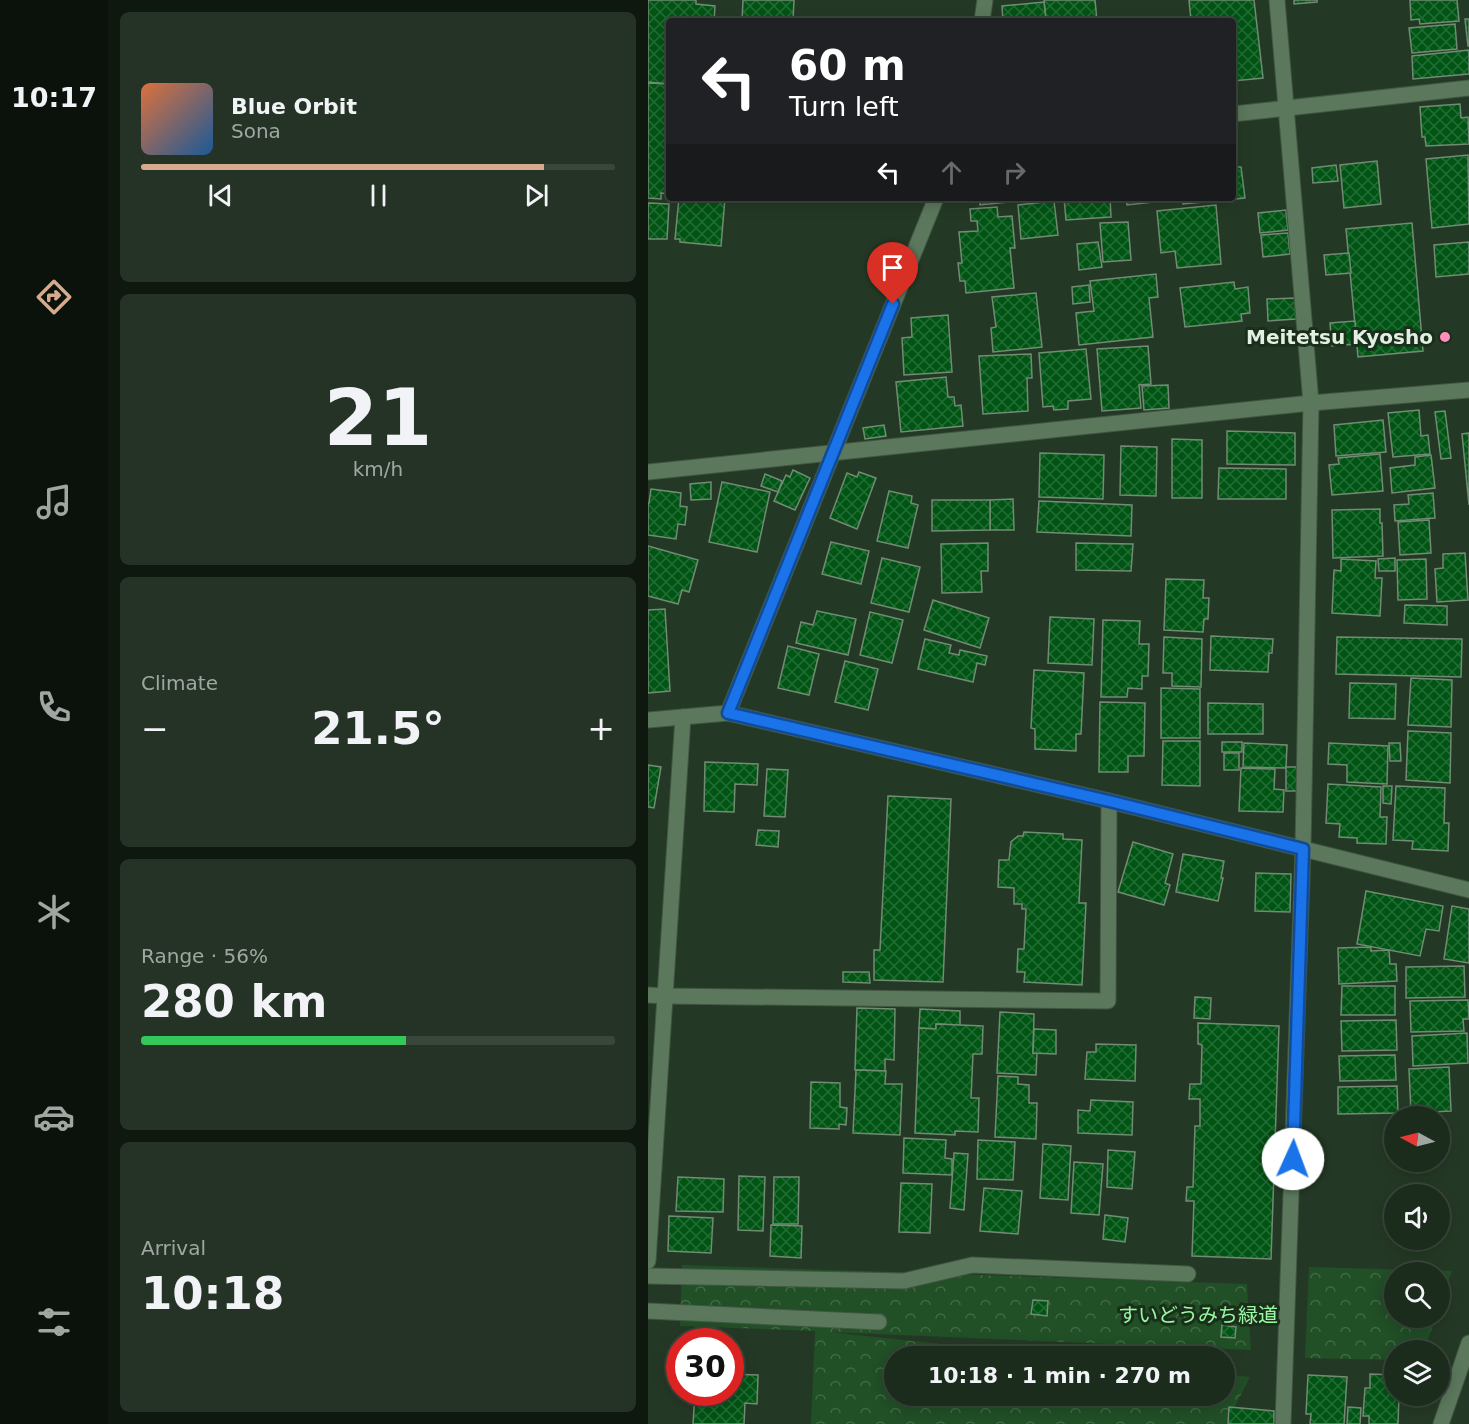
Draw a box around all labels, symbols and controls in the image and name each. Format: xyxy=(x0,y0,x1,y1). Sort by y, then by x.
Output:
text: 60 m xyxy=(789,41,906,90)
icon: left xyxy=(690,42,768,120)
text: 10:17 xyxy=(11,82,97,113)
text: Turn left xyxy=(789,91,899,122)
text: Blue Orbit xyxy=(231,94,357,119)
text: Sona xyxy=(231,119,281,143)
icon: left xyxy=(872,156,905,189)
icon: ahead xyxy=(935,156,968,189)
icon: right xyxy=(998,156,1031,189)
icon: previous xyxy=(204,179,237,212)
icon: pause xyxy=(362,179,395,212)
icon: next xyxy=(520,179,553,212)
pin xyxy=(867,242,918,304)
icon: arrive xyxy=(876,251,909,284)
icon: directions xyxy=(33,276,75,318)
place label: Meitetsu Kyosho xyxy=(1246,325,1433,349)
marker: Meitetsu Kyosho xyxy=(1438,330,1452,344)
text: 21 xyxy=(324,373,432,463)
text: km/h xyxy=(353,457,403,481)
icon: music xyxy=(33,481,75,523)
text: Climate xyxy=(141,671,218,695)
icon: phone xyxy=(33,686,75,728)
text: 21.5° xyxy=(311,702,445,755)
text: − xyxy=(141,709,169,748)
text: + xyxy=(587,709,615,748)
icon: climate xyxy=(33,891,75,933)
text: Range · 56% xyxy=(141,944,268,968)
text: 280 km xyxy=(141,975,327,1028)
icon: car xyxy=(33,1096,75,1138)
north arrow xyxy=(1384,1106,1450,1172)
map controls xyxy=(1384,1106,1450,1406)
position arrow xyxy=(1261,1127,1325,1191)
button: sound xyxy=(1384,1184,1450,1250)
text: Arrival xyxy=(141,1236,206,1260)
button: search xyxy=(1384,1262,1450,1328)
text: 10:18 xyxy=(141,1267,284,1320)
icon: filters xyxy=(33,1301,75,1343)
park label: すいどうみち緑道 xyxy=(1118,1303,1278,1327)
speed limit sign: 30 xyxy=(666,1328,744,1406)
button: layers xyxy=(1384,1340,1450,1406)
text: 10:18 · 1 min · 270 m xyxy=(928,1363,1191,1388)

